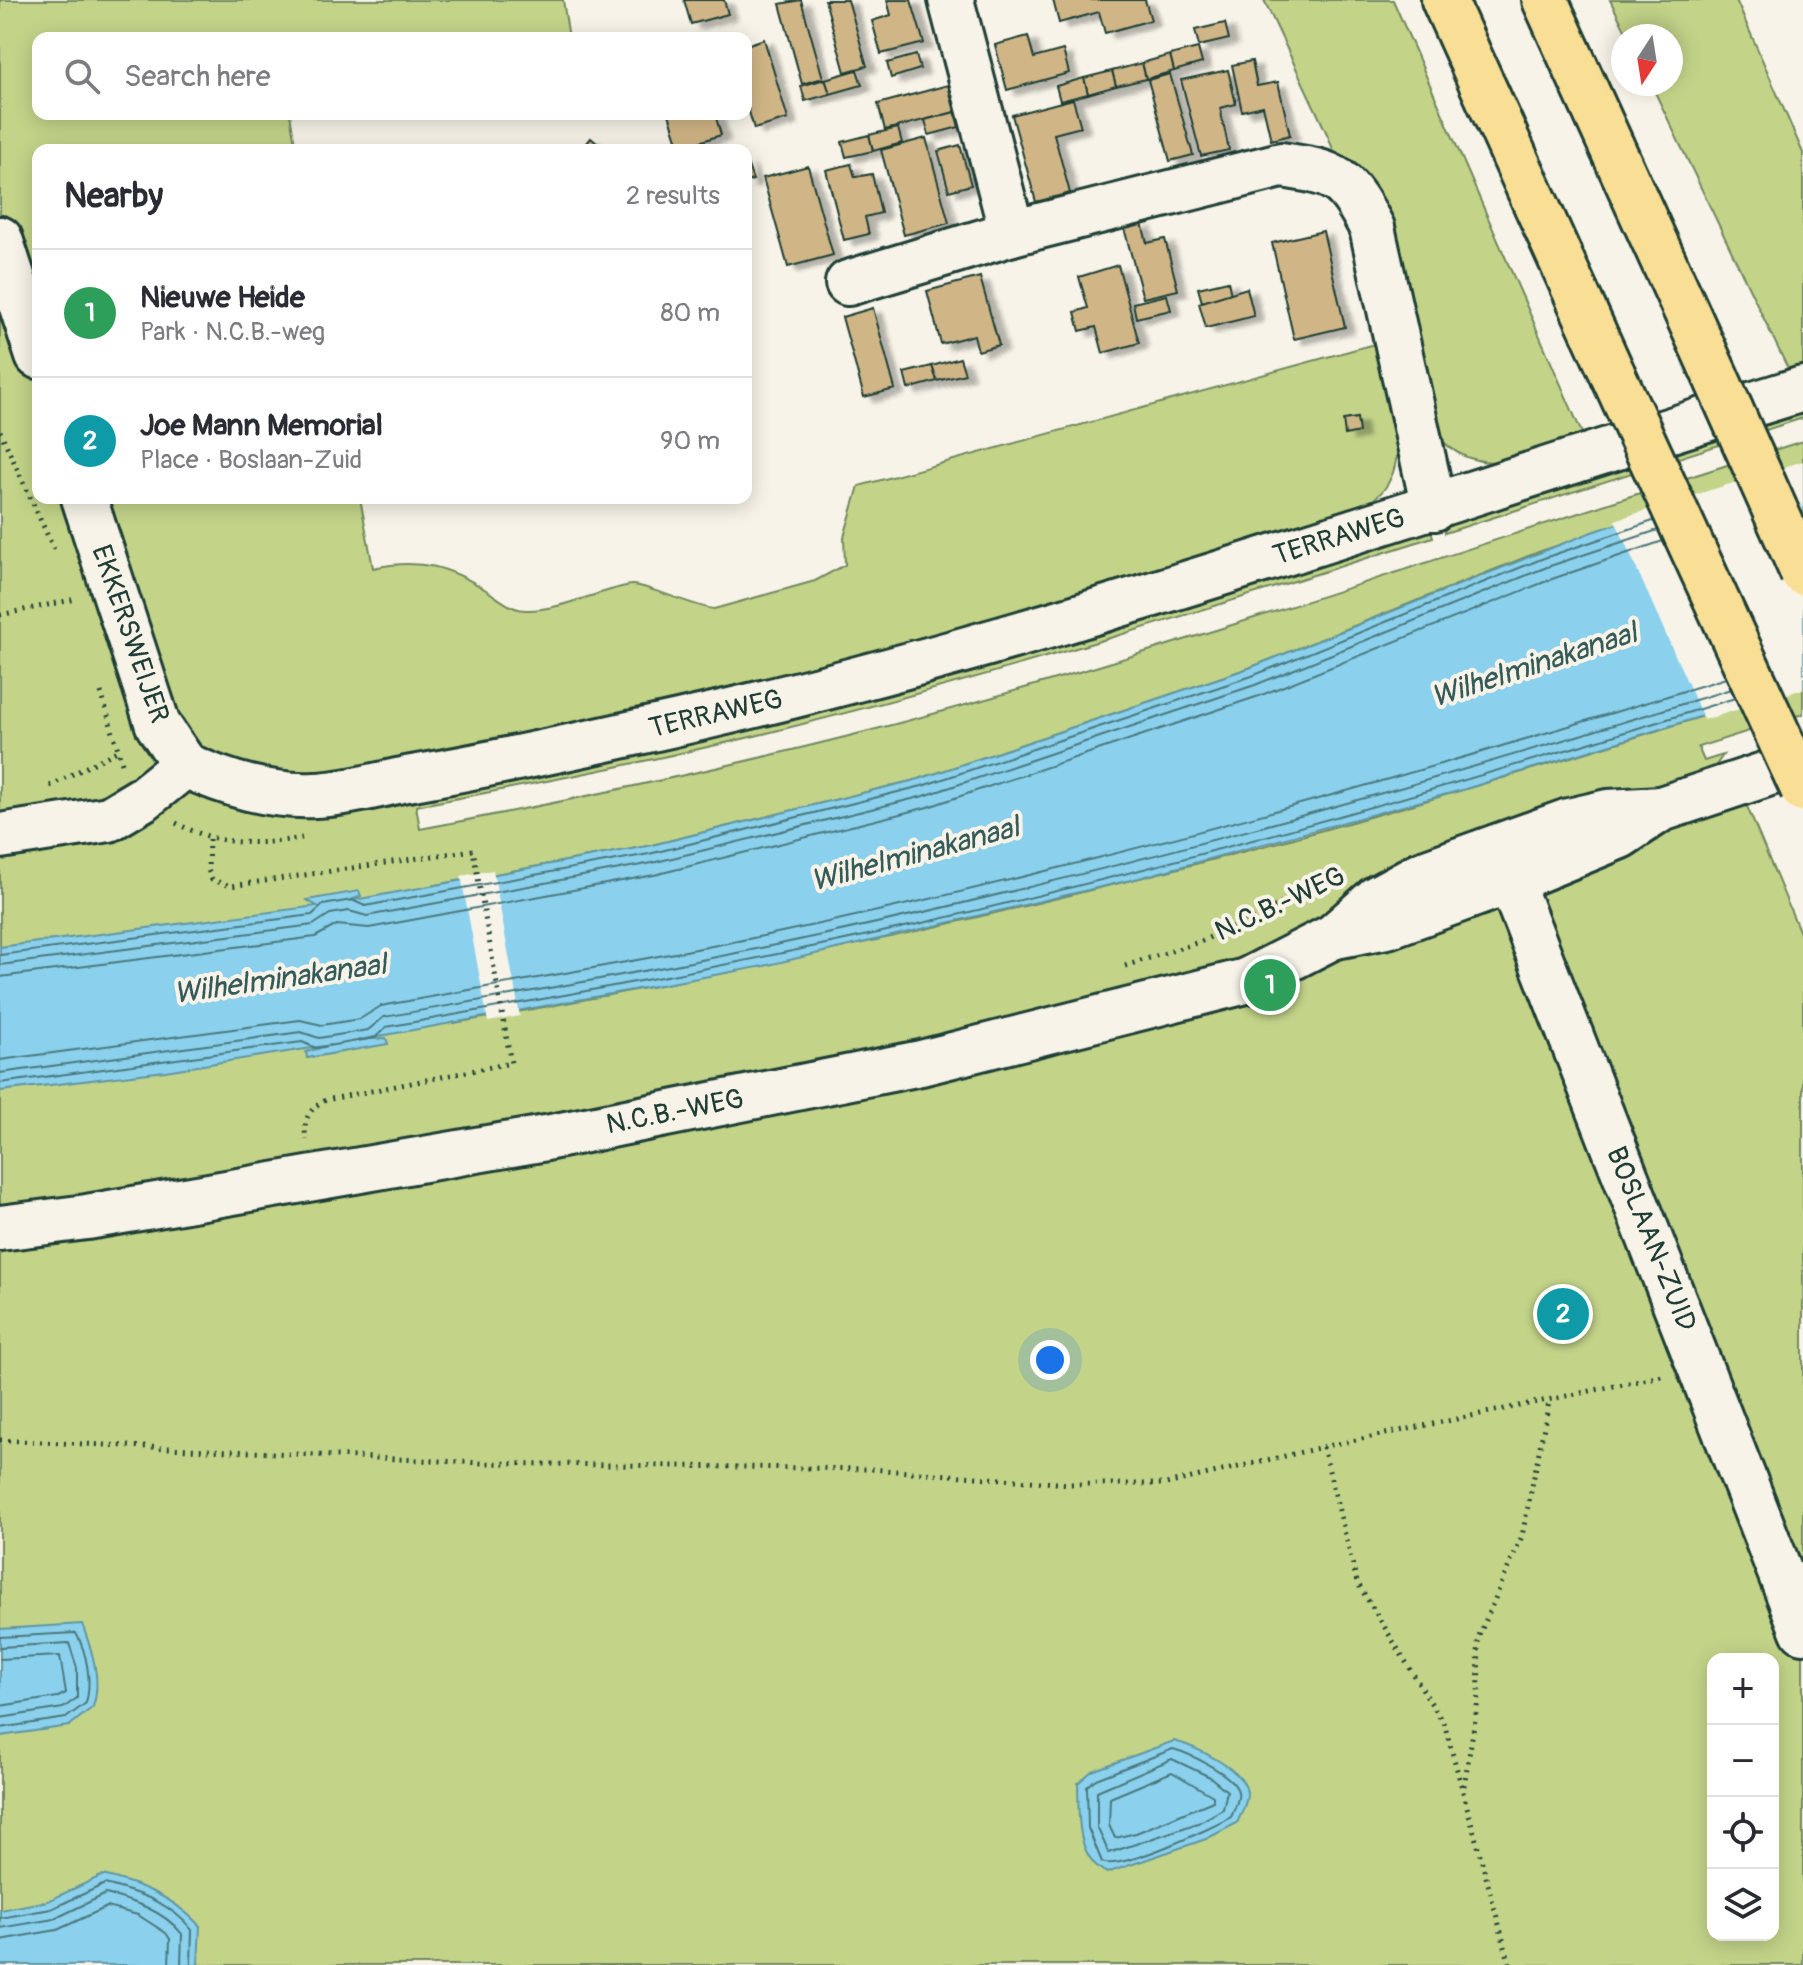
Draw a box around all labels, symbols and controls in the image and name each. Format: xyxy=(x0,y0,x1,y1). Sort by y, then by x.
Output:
north arrow xyxy=(1611,24,1683,96)
search box xyxy=(32,32,752,120)
icon: search xyxy=(60,54,104,98)
text: Search here xyxy=(124,58,271,95)
text: Nearby xyxy=(64,175,163,218)
text: 2 results xyxy=(626,180,720,212)
text: Nieuwe Heide xyxy=(140,279,305,316)
text: 1 xyxy=(85,297,95,329)
text: 80 m xyxy=(660,297,720,329)
text: Park · N.C.B.-weg xyxy=(140,316,325,348)
text: Joe Mann Memorial xyxy=(140,407,383,444)
text: 2 xyxy=(83,425,97,457)
text: 90 m xyxy=(660,425,720,457)
text: Place · Boslaan-Zuid xyxy=(140,444,362,476)
street label: TERRAWEG xyxy=(1269,500,1409,574)
street label: EKKERSWEIJER xyxy=(83,540,177,728)
water label: Wilhelminakanaal xyxy=(1426,613,1644,716)
street label: TERRAWEG xyxy=(646,682,786,746)
water label: Wilhelminakanaal xyxy=(807,808,1026,900)
street label: N.C.B.-WEG xyxy=(1209,859,1351,949)
water label: Wilhelminakanaal xyxy=(171,945,392,1012)
pin: 1 xyxy=(1244,955,1296,1015)
street label: N.C.B.-WEG xyxy=(603,1082,747,1142)
street label: BOSLAAN-ZUID xyxy=(1598,1142,1704,1336)
pin: 2 xyxy=(1537,1284,1589,1344)
your location xyxy=(1030,1340,1070,1380)
map controls xyxy=(1707,1653,1779,1941)
button: + xyxy=(1707,1653,1779,1725)
button: − xyxy=(1707,1725,1779,1797)
button: locate xyxy=(1707,1797,1779,1869)
button: layers xyxy=(1707,1869,1779,1941)

